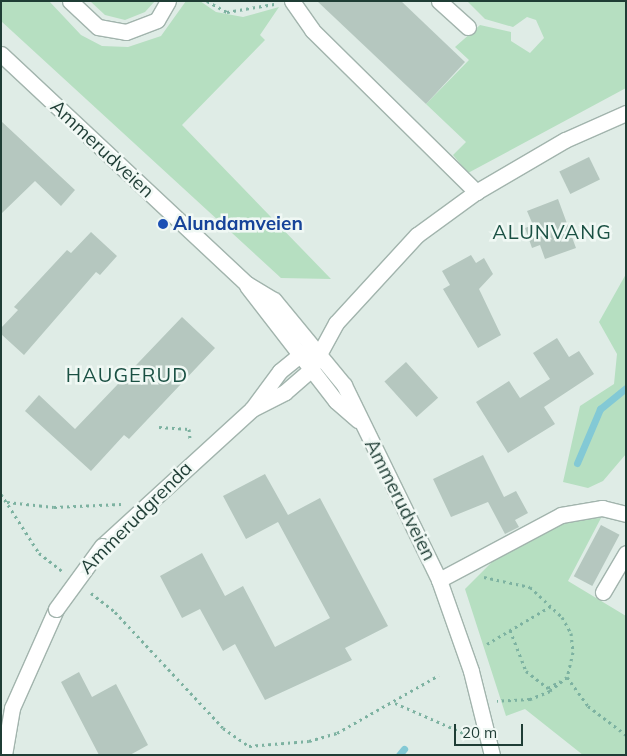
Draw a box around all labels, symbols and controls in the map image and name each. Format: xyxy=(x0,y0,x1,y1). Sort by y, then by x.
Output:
street label: Ammerudveien xyxy=(46,95,158,203)
place label: Alundamveien xyxy=(173,213,303,235)
marker: Alundamveien xyxy=(157,218,169,230)
district label: ALUNVANG xyxy=(491,219,613,243)
district label: HAUGERUD xyxy=(65,362,189,386)
street label: Ammerudveien xyxy=(360,435,440,565)
street label: Ammerudgrenda xyxy=(75,457,197,579)
scale bar xyxy=(457,714,526,746)
text: 20 m xyxy=(462,723,497,742)

